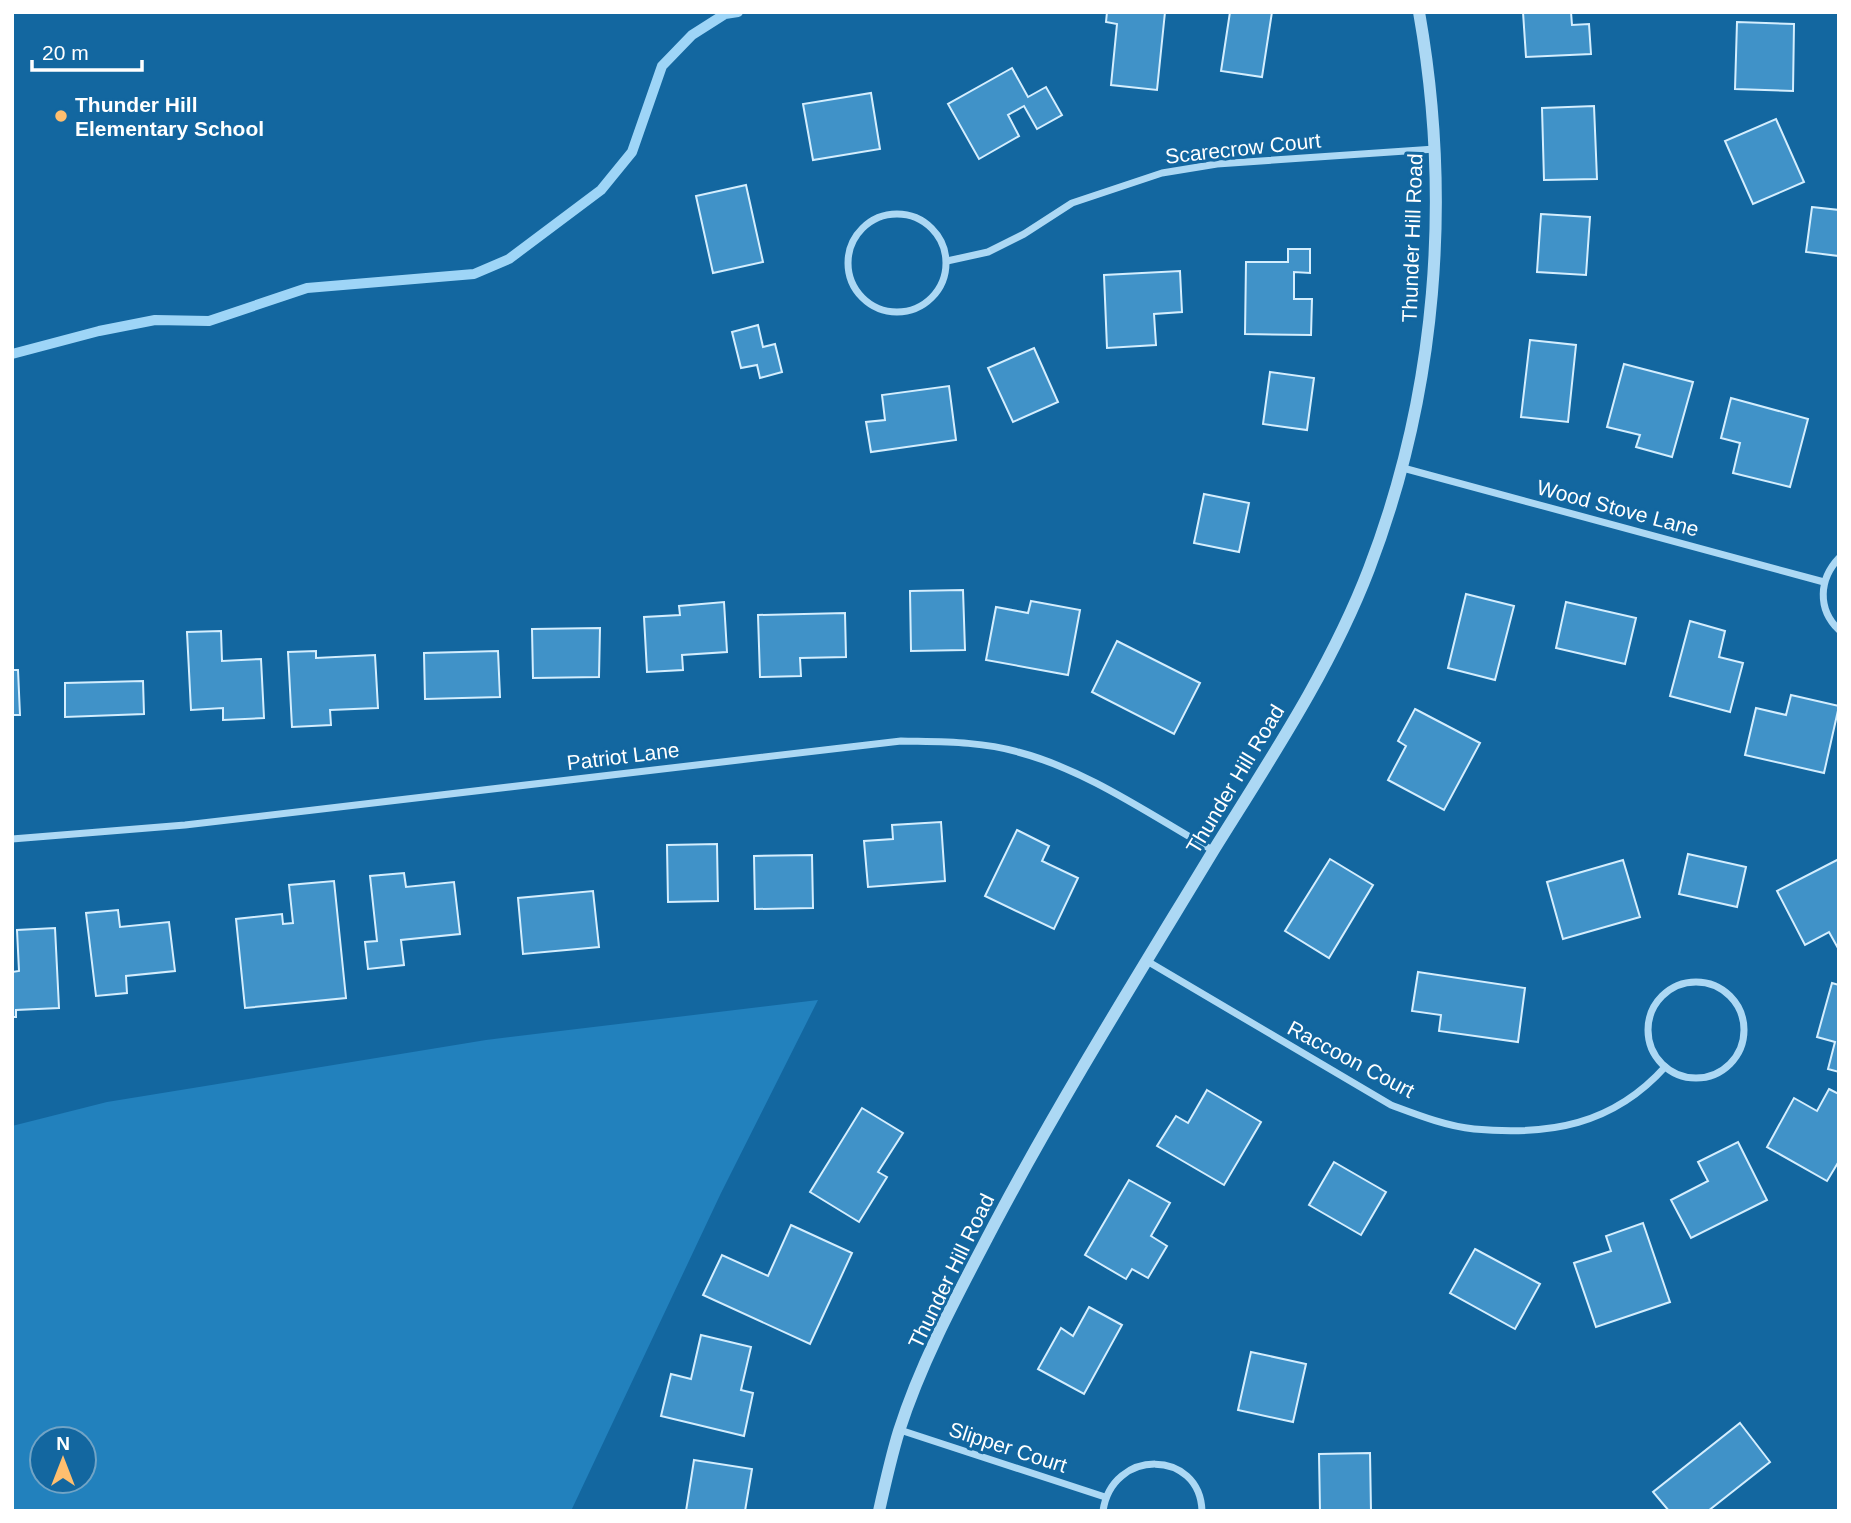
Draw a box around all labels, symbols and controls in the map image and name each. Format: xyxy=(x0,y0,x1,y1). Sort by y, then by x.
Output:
scale bar xyxy=(32,28,142,72)
text: 20 m xyxy=(42,41,89,64)
place label: Thunder Hill Elementary School xyxy=(75,93,264,140)
marker: Thunder Hill Elementary School xyxy=(53,108,69,124)
street label: Scarecrow Court xyxy=(1164,128,1322,168)
street label: Thunder Hill Road xyxy=(1398,153,1426,323)
street label: Wood Stove Lane xyxy=(1535,475,1701,541)
street label: Thunder Hill Road xyxy=(1182,701,1288,857)
street label: Patriot Lane xyxy=(565,738,681,774)
street label: Raccoon Court xyxy=(1284,1016,1418,1102)
street label: Thunder Hill Road xyxy=(904,1190,998,1352)
street label: Slipper Court xyxy=(946,1417,1070,1477)
north arrow xyxy=(28,1425,98,1495)
text: N xyxy=(56,1433,70,1454)

